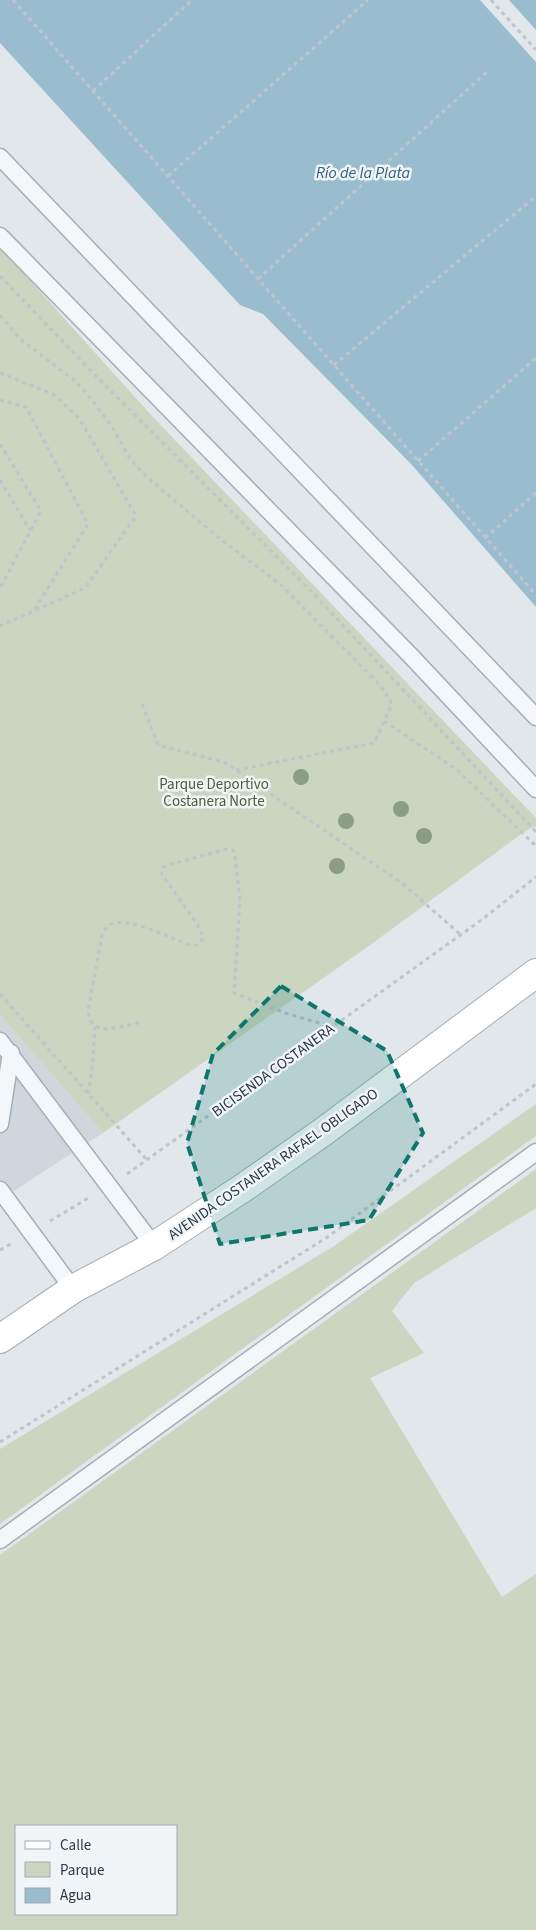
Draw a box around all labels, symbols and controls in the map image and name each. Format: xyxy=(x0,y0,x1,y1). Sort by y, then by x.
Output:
water label: Río de la Plata xyxy=(316,162,411,184)
park label: Parque Deportivo Costanera Norte xyxy=(159,774,269,812)
street label: BICISENDA COSTANERA xyxy=(208,1018,340,1122)
street label: AVENIDA COSTANERA RAFAEL OBLIGADO xyxy=(164,1083,383,1245)
legend xyxy=(15,1825,178,1915)
text: Calle xyxy=(60,1835,91,1856)
text: Parque xyxy=(60,1860,104,1881)
text: Agua xyxy=(60,1885,91,1906)

